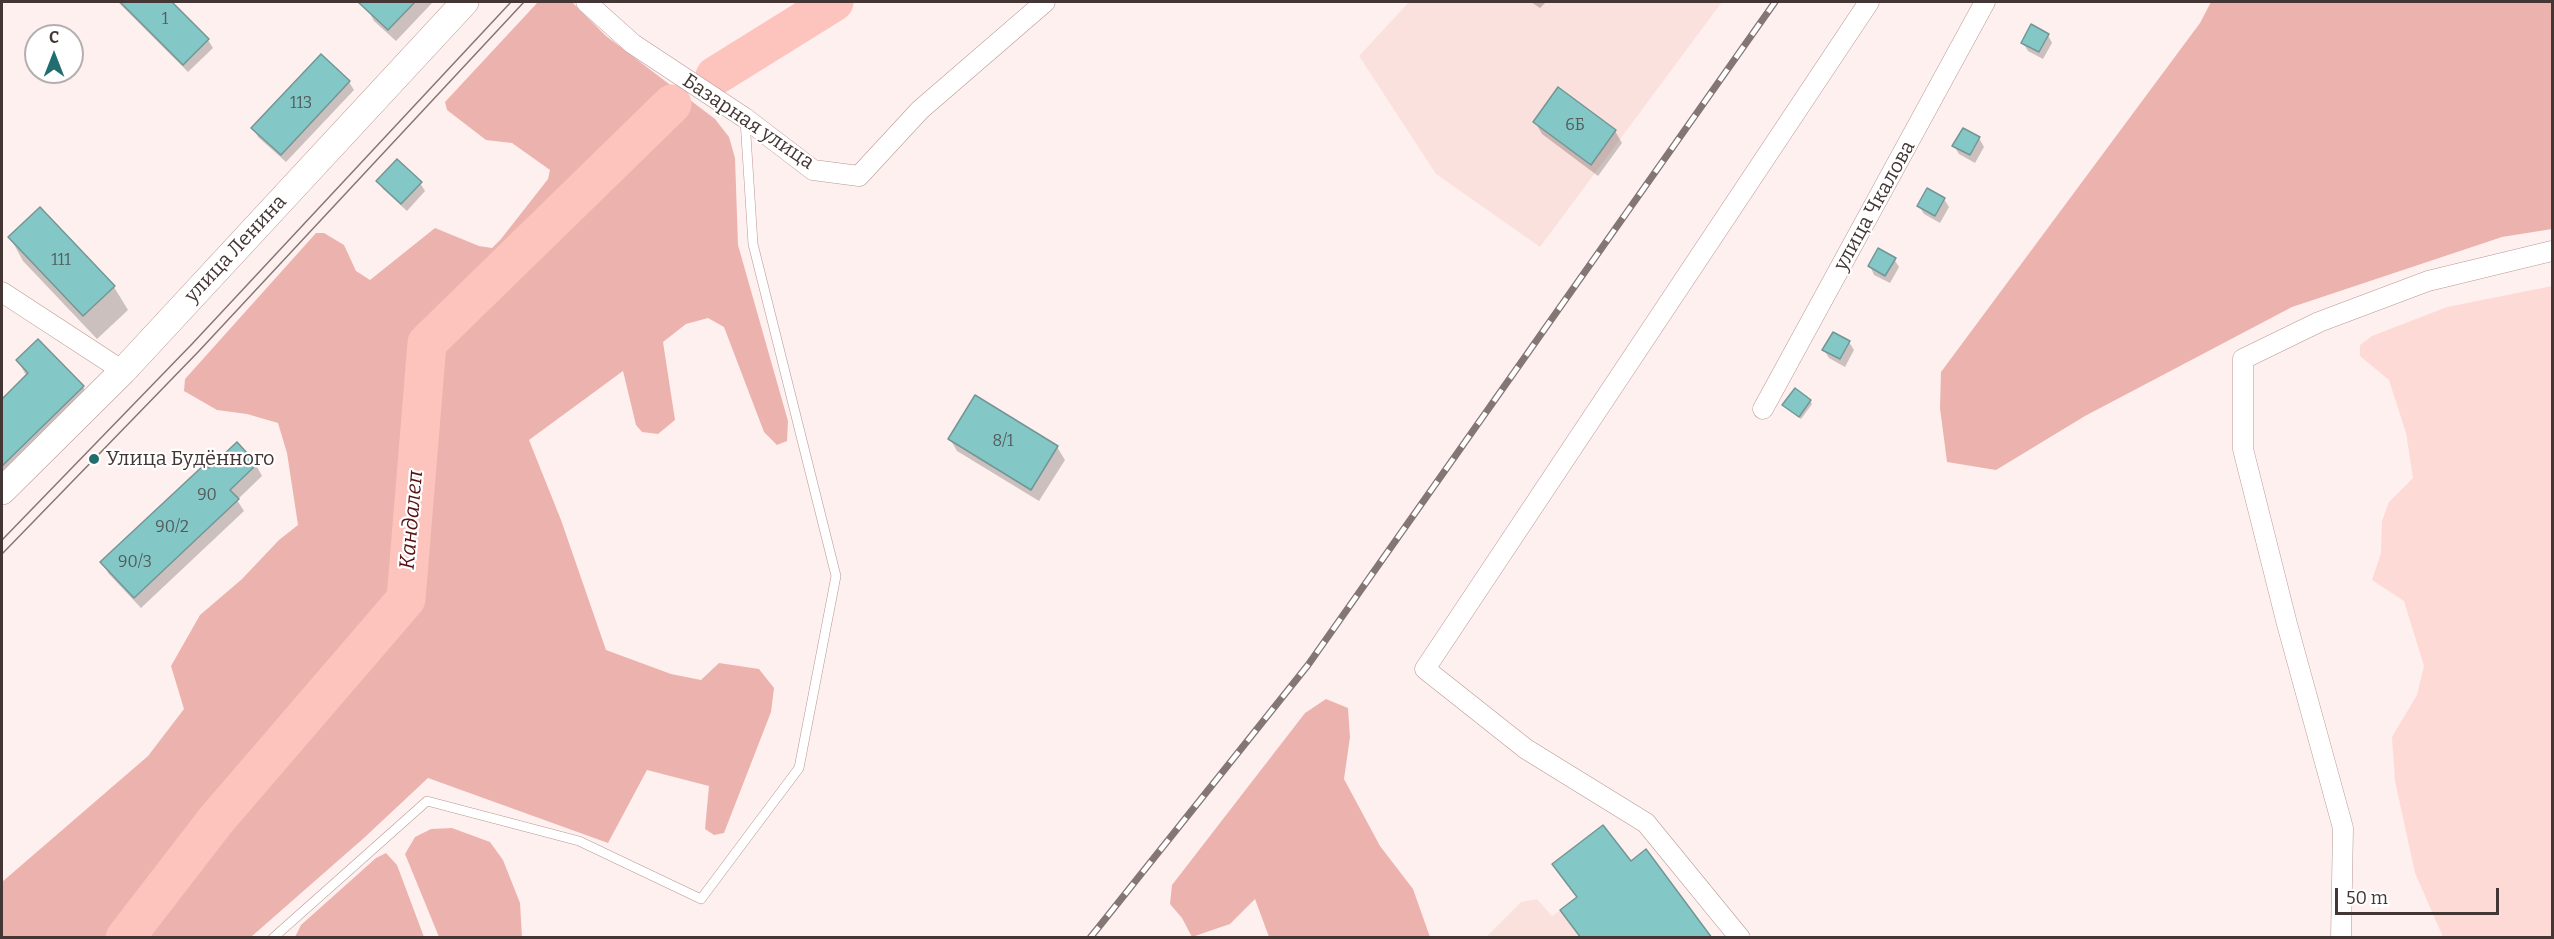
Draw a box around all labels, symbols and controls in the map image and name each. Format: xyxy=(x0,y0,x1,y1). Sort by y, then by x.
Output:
house number: 1 xyxy=(162,10,168,30)
north arrow xyxy=(24,24,84,84)
text: С xyxy=(49,28,59,47)
street label: Базарная улица xyxy=(678,69,818,175)
house number: 113 xyxy=(290,94,312,114)
house number: 6Б xyxy=(1565,116,1585,136)
street label: улица Чкалова xyxy=(1829,137,1921,275)
street label: улица Ленина xyxy=(180,190,292,308)
house number: 111 xyxy=(51,251,71,271)
house number: 8/1 xyxy=(992,432,1014,452)
place label: Улица Будённого xyxy=(106,447,275,471)
marker: Улица Будённого xyxy=(87,452,101,466)
water label: Кандалеп xyxy=(395,470,429,570)
house number: 90 xyxy=(197,486,217,506)
house number: 90/2 xyxy=(155,518,189,538)
house number: 90/3 xyxy=(118,553,152,573)
scale bar xyxy=(2338,876,2502,914)
text: 50 m xyxy=(2346,887,2388,909)

